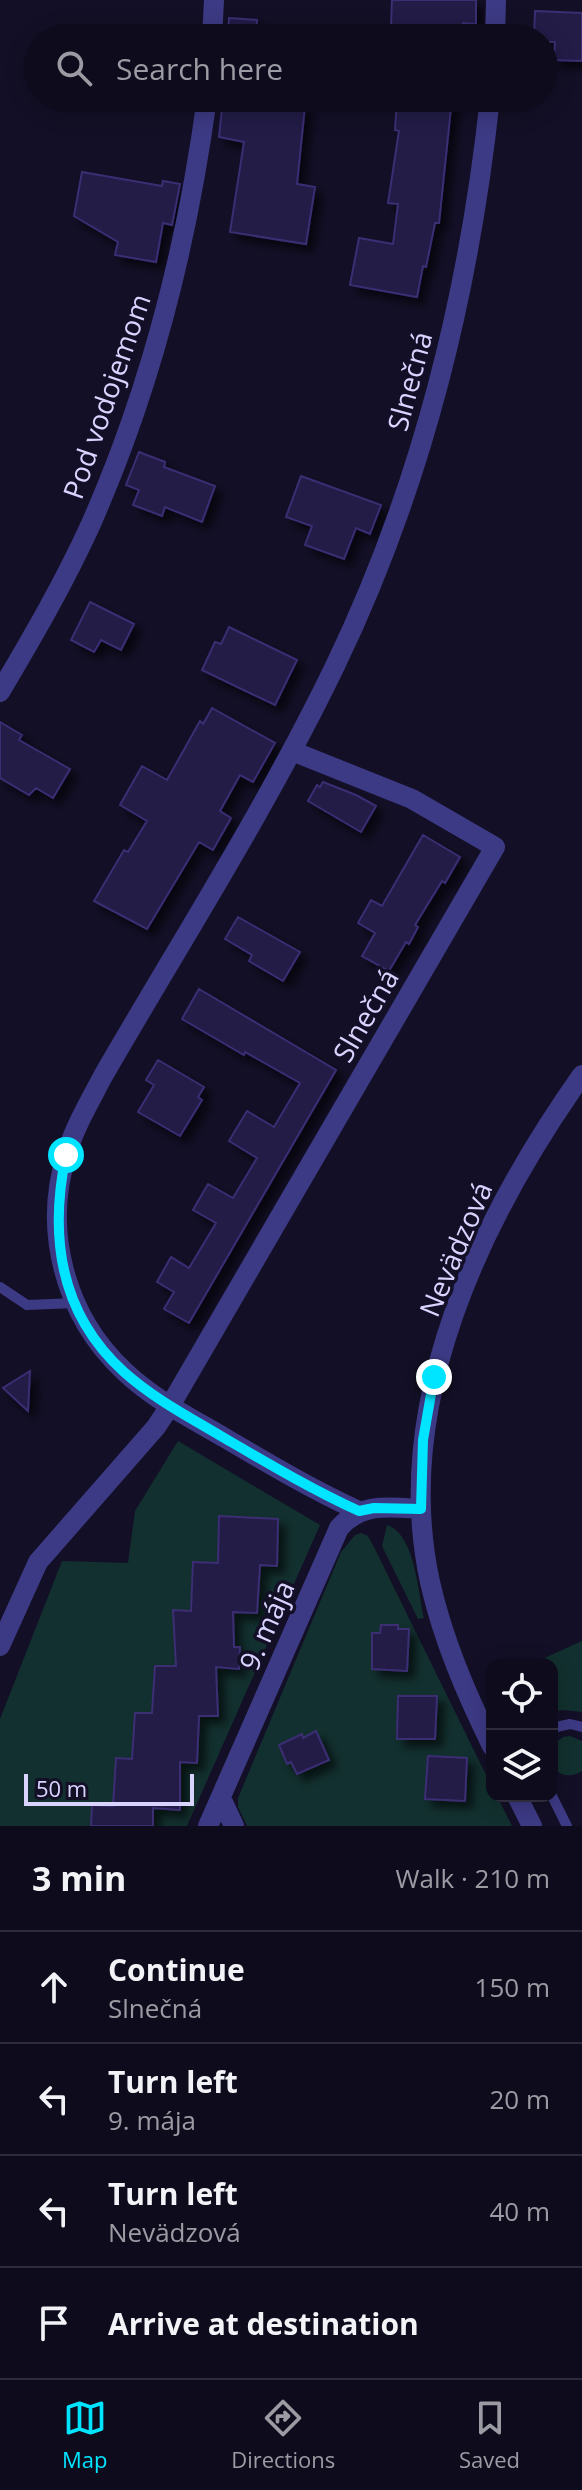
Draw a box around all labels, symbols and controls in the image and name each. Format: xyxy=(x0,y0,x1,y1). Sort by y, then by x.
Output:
search box xyxy=(24,24,558,112)
icon: search xyxy=(52,46,96,90)
text: Search here xyxy=(116,48,283,89)
street label: Pod vodojemom xyxy=(53,288,159,504)
street label: Slnečná xyxy=(378,327,440,435)
street label: Slnečná xyxy=(323,962,407,1068)
route start xyxy=(48,1137,84,1173)
street label: Nevädzová xyxy=(410,1176,500,1322)
route end xyxy=(416,1359,452,1395)
street label: 9. mája xyxy=(229,1574,303,1676)
map controls xyxy=(486,1658,558,1802)
button: locate xyxy=(486,1658,558,1730)
button: layers xyxy=(486,1730,558,1802)
scale bar xyxy=(24,1770,194,1806)
text: 50 m xyxy=(36,1773,87,1803)
text: 3 min xyxy=(32,1855,126,1901)
text: Walk · 210 m xyxy=(396,1860,550,1896)
text: Continue xyxy=(108,1949,245,1990)
icon: ahead xyxy=(32,1965,76,2009)
text: 150 m xyxy=(475,1969,550,2005)
text: Slnečná xyxy=(108,1990,202,2026)
text: Turn left xyxy=(108,2061,238,2102)
icon: left xyxy=(32,2077,76,2121)
text: 20 m xyxy=(489,2081,550,2117)
text: 9. mája xyxy=(108,2102,196,2138)
text: Turn left xyxy=(108,2173,238,2214)
icon: left xyxy=(32,2189,76,2233)
text: 40 m xyxy=(489,2193,550,2229)
text: Nevädzová xyxy=(108,2214,241,2250)
icon: arrive xyxy=(32,2301,76,2345)
text: Arrive at destination xyxy=(108,2303,419,2344)
tab: Map xyxy=(62,2396,107,2474)
tab: Directions xyxy=(231,2396,335,2474)
tab: Saved xyxy=(459,2396,520,2474)

